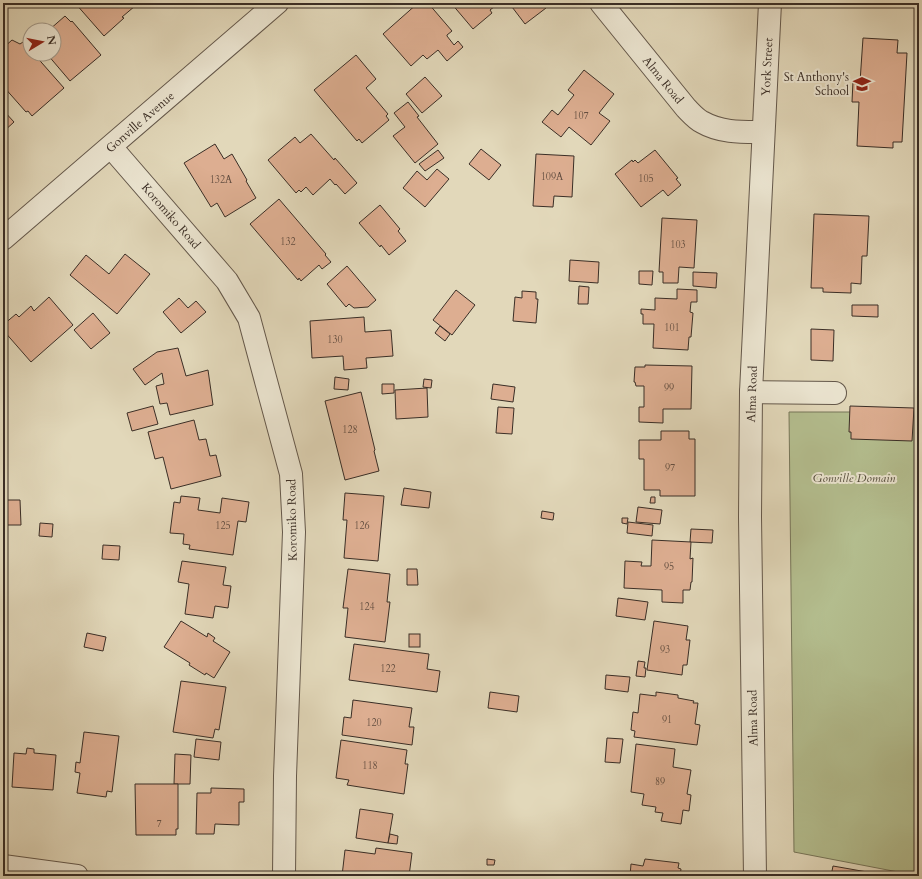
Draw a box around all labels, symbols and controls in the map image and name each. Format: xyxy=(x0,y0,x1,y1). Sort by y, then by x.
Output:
north arrow xyxy=(22,22,62,62)
text: N xyxy=(43,34,60,47)
street label: York Street xyxy=(757,37,777,97)
street label: Alma Road xyxy=(639,53,687,107)
place label: St Anthony's School xyxy=(784,69,849,99)
school or university icon: St Anthony's School xyxy=(852,74,872,94)
street label: Gonville Avenue xyxy=(102,88,178,156)
house number: 107 xyxy=(573,109,589,123)
house number: 109A xyxy=(541,170,564,184)
house number: 105 xyxy=(638,172,654,186)
house number: 132A xyxy=(210,173,233,187)
street label: Koromiko Road xyxy=(138,180,204,253)
house number: 132 xyxy=(280,235,296,249)
house number: 103 xyxy=(670,238,686,252)
house number: 101 xyxy=(664,321,680,335)
house number: 130 xyxy=(327,333,343,347)
street label: Alma Road xyxy=(743,365,761,423)
house number: 99 xyxy=(664,381,674,395)
house number: 128 xyxy=(342,423,358,437)
house number: 97 xyxy=(665,461,675,475)
park label: Gonville Domain xyxy=(813,470,895,486)
street label: Koromiko Road xyxy=(283,478,301,561)
house number: 125 xyxy=(215,519,231,533)
house number: 126 xyxy=(354,519,370,533)
house number: 95 xyxy=(664,560,674,574)
house number: 124 xyxy=(359,600,375,614)
house number: 93 xyxy=(660,643,670,657)
house number: 122 xyxy=(380,662,396,676)
street label: Alma Road xyxy=(744,689,761,746)
house number: 91 xyxy=(662,713,672,727)
house number: 120 xyxy=(366,716,382,730)
house number: 118 xyxy=(362,759,378,773)
house number: 89 xyxy=(655,775,665,789)
house number: 7 xyxy=(156,817,162,831)

